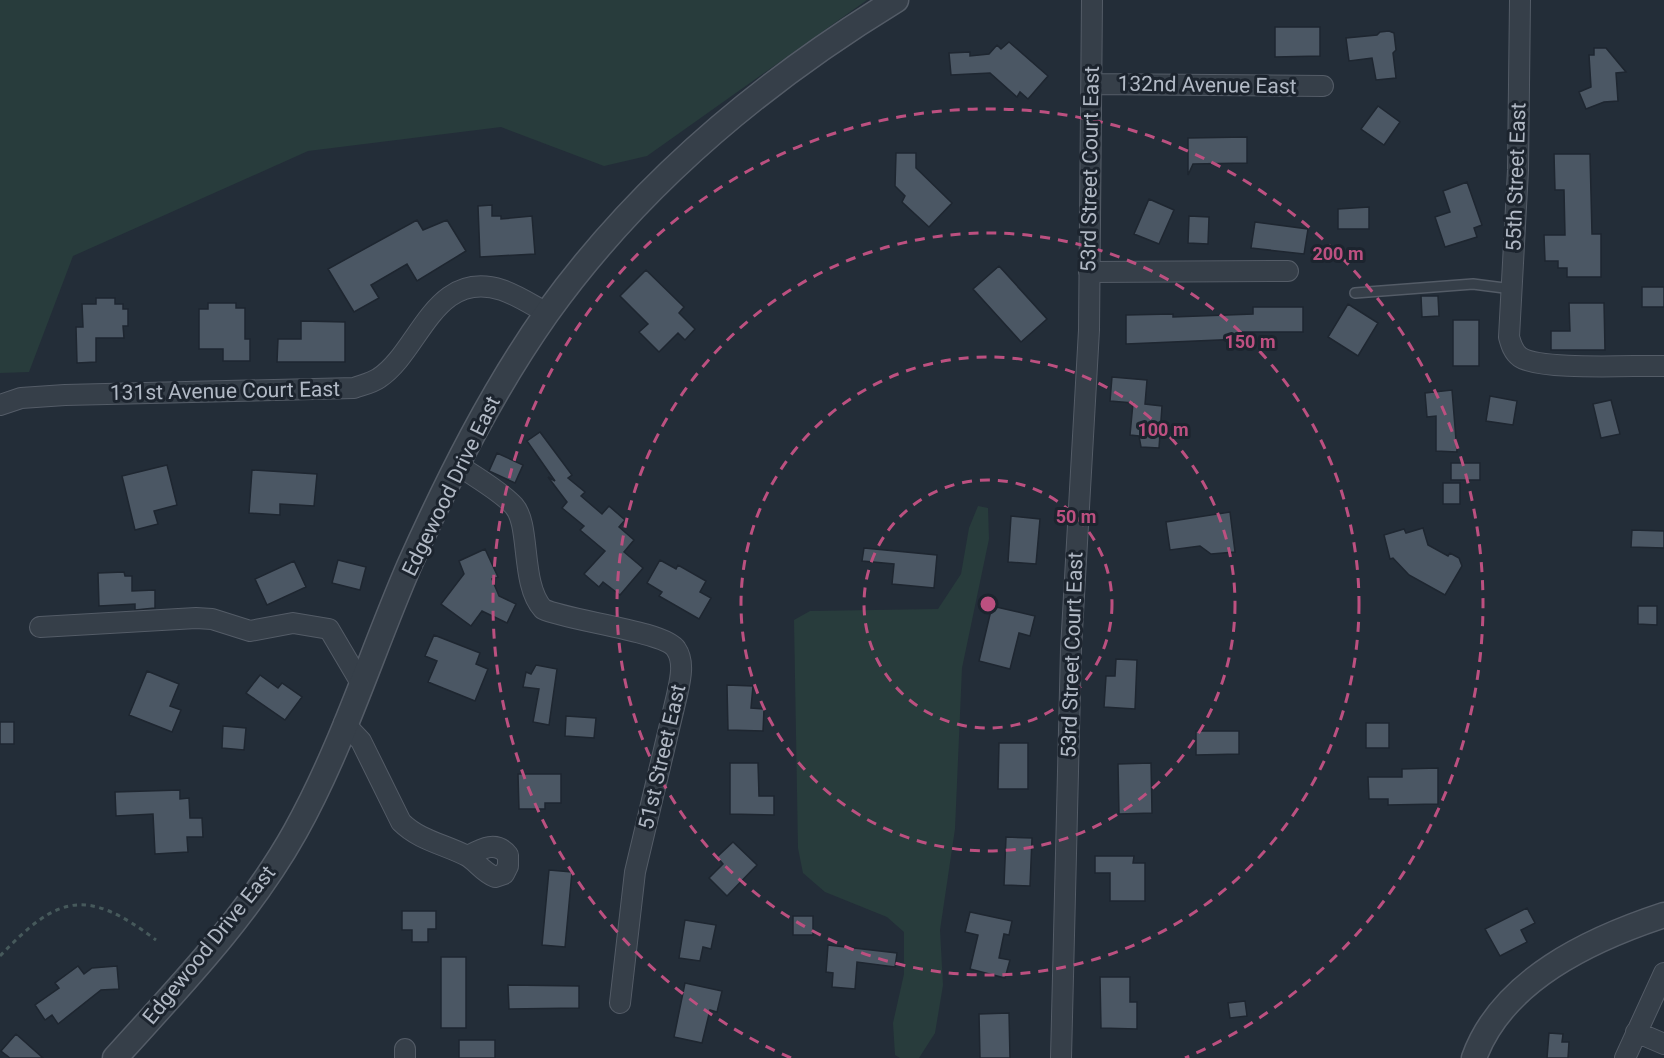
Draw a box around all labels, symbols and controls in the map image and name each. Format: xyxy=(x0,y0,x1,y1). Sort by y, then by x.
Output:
street label: 53rd Street Court East xyxy=(1076,66,1104,272)
street label: 132nd Avenue East xyxy=(1117,71,1297,99)
street label: 55th Street East xyxy=(1501,102,1531,252)
text: 200 m xyxy=(1312,243,1364,264)
text: 150 m xyxy=(1224,331,1276,352)
street label: 131st Avenue Court East xyxy=(110,377,340,405)
street label: Edgewood Drive East xyxy=(397,392,505,580)
text: 100 m xyxy=(1137,419,1189,440)
text: 50 m xyxy=(1056,506,1096,527)
street label: 53rd Street Court East xyxy=(1056,551,1088,758)
centre of rings xyxy=(978,594,998,614)
street label: 51st Street East xyxy=(634,682,690,832)
street label: Edgewood Drive East xyxy=(138,861,280,1029)

